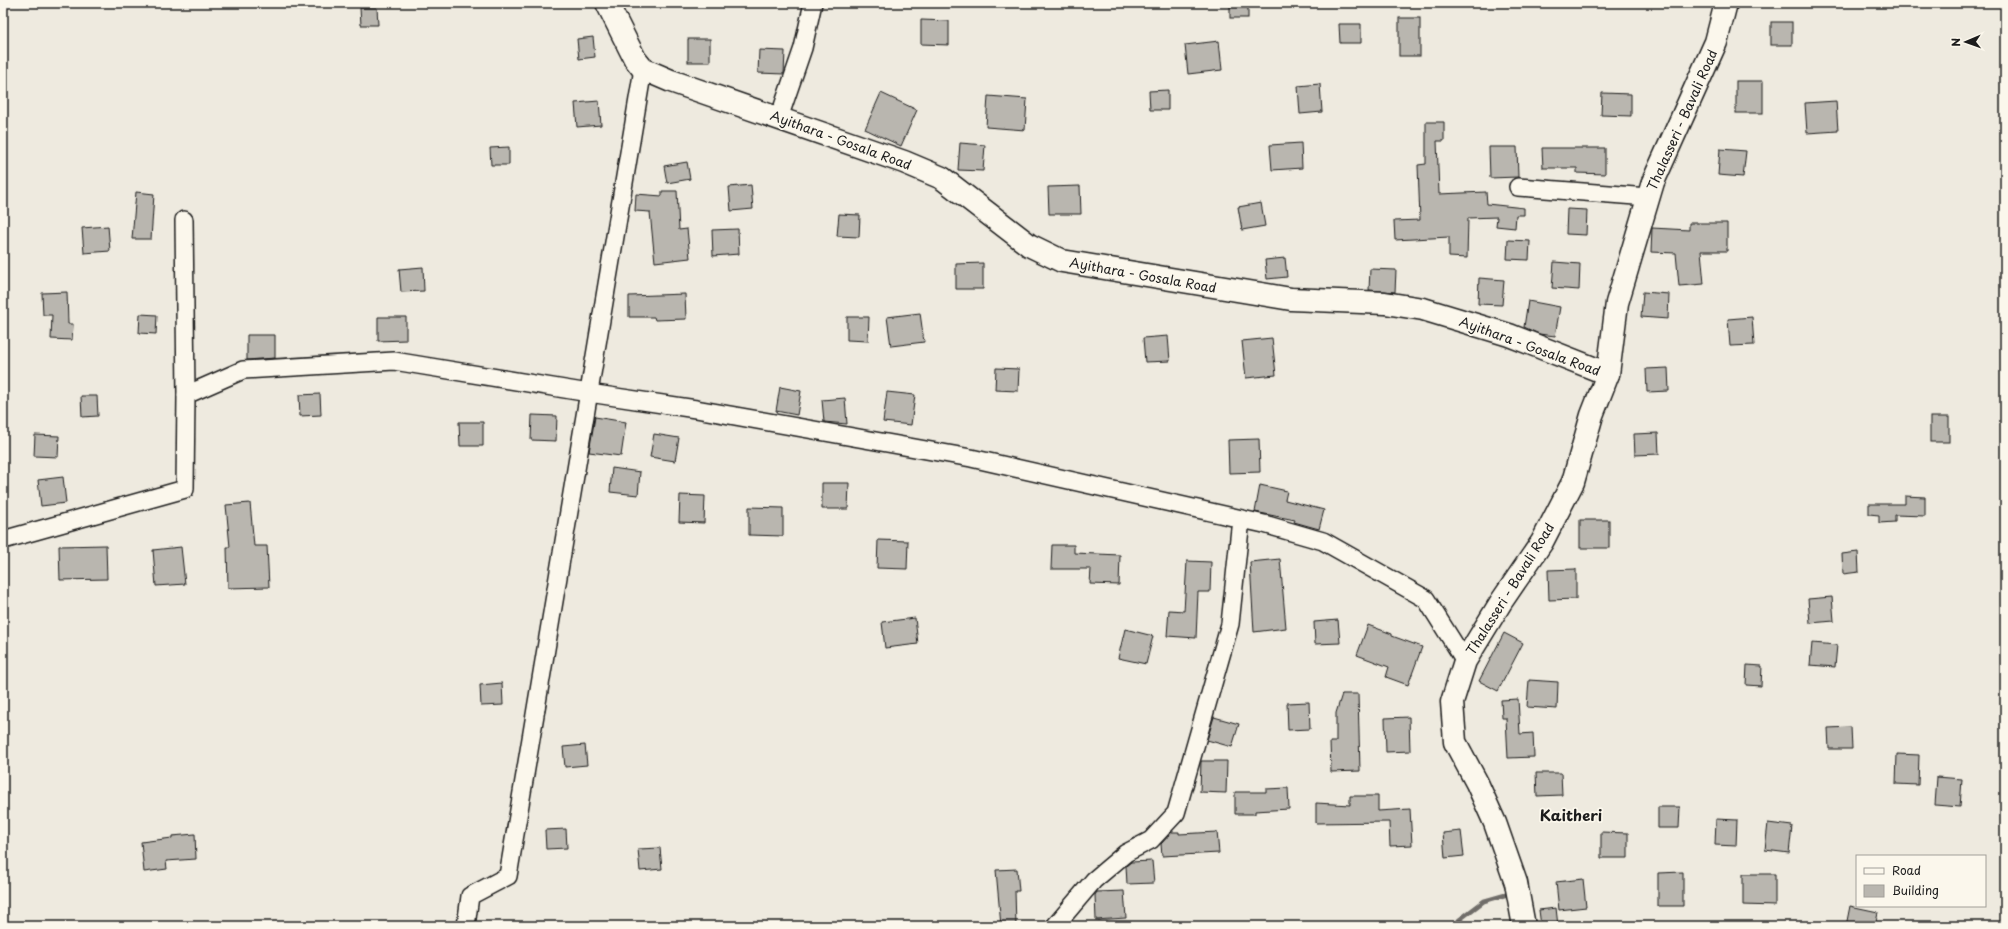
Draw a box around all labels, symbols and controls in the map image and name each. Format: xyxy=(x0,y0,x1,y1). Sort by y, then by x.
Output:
north arrow xyxy=(1946,22,1986,62)
text: N xyxy=(1947,37,1964,47)
street label: Thalasseri - Bavali Road xyxy=(1642,46,1721,193)
street label: Ayithara - Gosala Road xyxy=(768,105,914,174)
street label: Ayithara - Gosala Road xyxy=(1068,252,1218,297)
street label: Ayithara - Gosala Road xyxy=(1457,311,1603,380)
street label: Thalasseri - Bavali Road xyxy=(1461,519,1558,658)
district label: Kaitheri xyxy=(1540,803,1602,826)
legend xyxy=(1856,855,1986,907)
text: Road xyxy=(1892,861,1921,879)
text: Building xyxy=(1892,881,1939,899)

